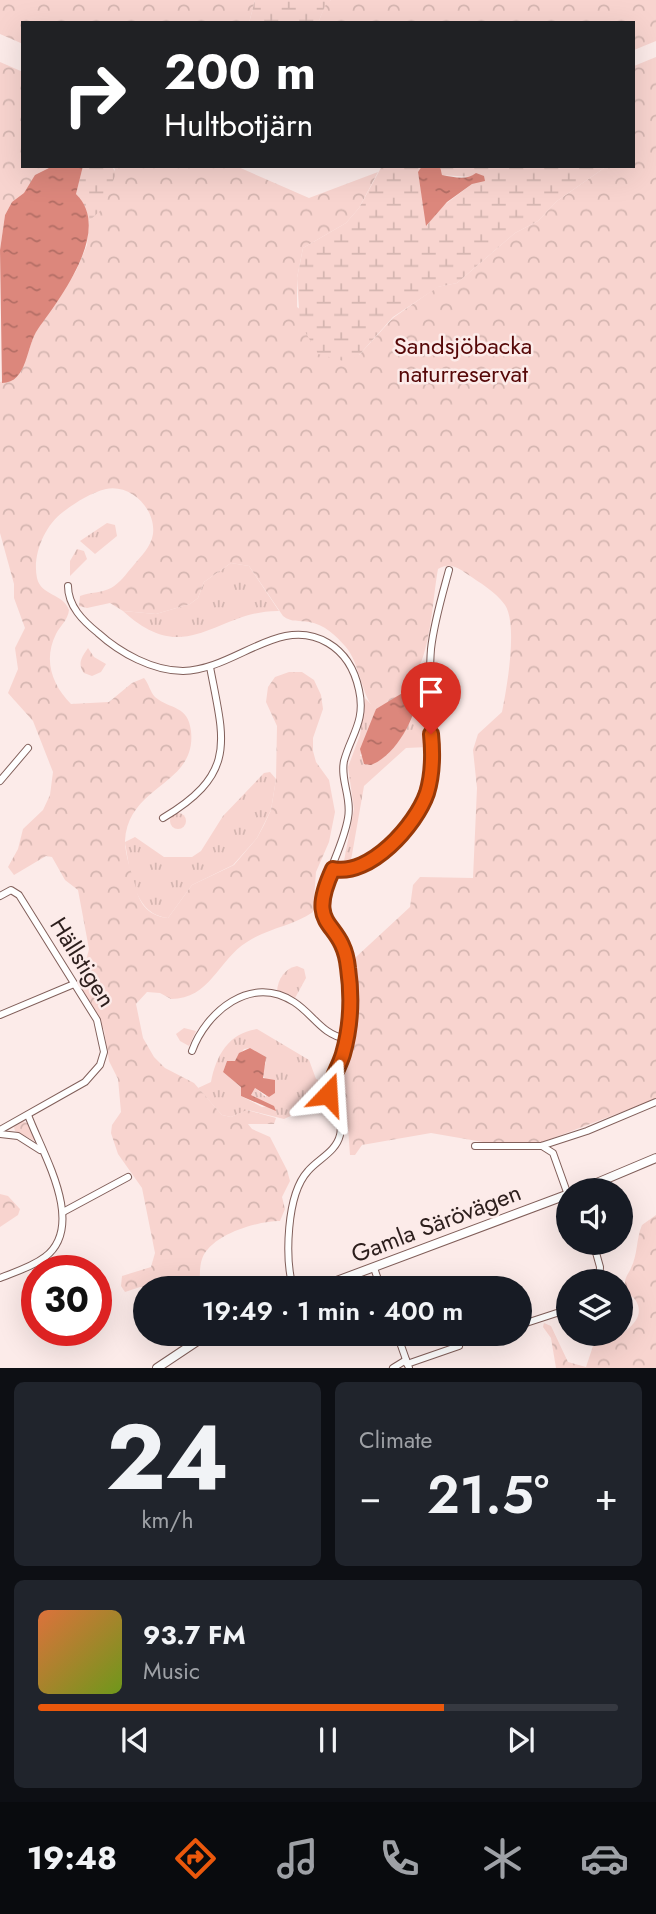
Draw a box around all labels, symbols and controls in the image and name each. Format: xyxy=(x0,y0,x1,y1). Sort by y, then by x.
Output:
text: 200 m xyxy=(164,37,316,107)
icon: right xyxy=(49,49,140,140)
text: Hultbotjärn xyxy=(164,102,313,148)
park label: Sandsjöbacka naturreservat xyxy=(394,328,532,391)
pin xyxy=(401,662,461,734)
icon: arrive xyxy=(412,673,450,711)
street label: Hällstigen xyxy=(42,910,124,1014)
position arrow xyxy=(291,1057,365,1131)
street label: Gamla Särövägen xyxy=(346,1175,526,1271)
map controls xyxy=(556,1178,633,1346)
button: sound xyxy=(556,1178,633,1255)
speed limit sign: 30 xyxy=(21,1255,112,1346)
button: layers xyxy=(556,1269,633,1346)
text: 19:49 · 1 min · 400 m xyxy=(202,1292,463,1330)
text: 24 xyxy=(106,1392,229,1523)
text: Climate xyxy=(359,1423,432,1457)
text: 21.5° xyxy=(427,1457,549,1533)
text: − xyxy=(359,1469,381,1524)
text: + xyxy=(595,1469,618,1524)
text: km/h xyxy=(142,1503,193,1537)
text: 93.7 FM xyxy=(143,1616,246,1654)
text: Music xyxy=(143,1654,200,1688)
icon: previous xyxy=(116,1721,154,1759)
icon: pause xyxy=(309,1721,347,1759)
icon: next xyxy=(502,1721,540,1759)
icon: directions xyxy=(171,1834,220,1883)
icon: music xyxy=(273,1834,322,1883)
icon: phone xyxy=(375,1834,424,1883)
icon: climate xyxy=(478,1834,527,1883)
icon: car xyxy=(580,1834,629,1883)
text: 19:48 xyxy=(27,1835,117,1881)

